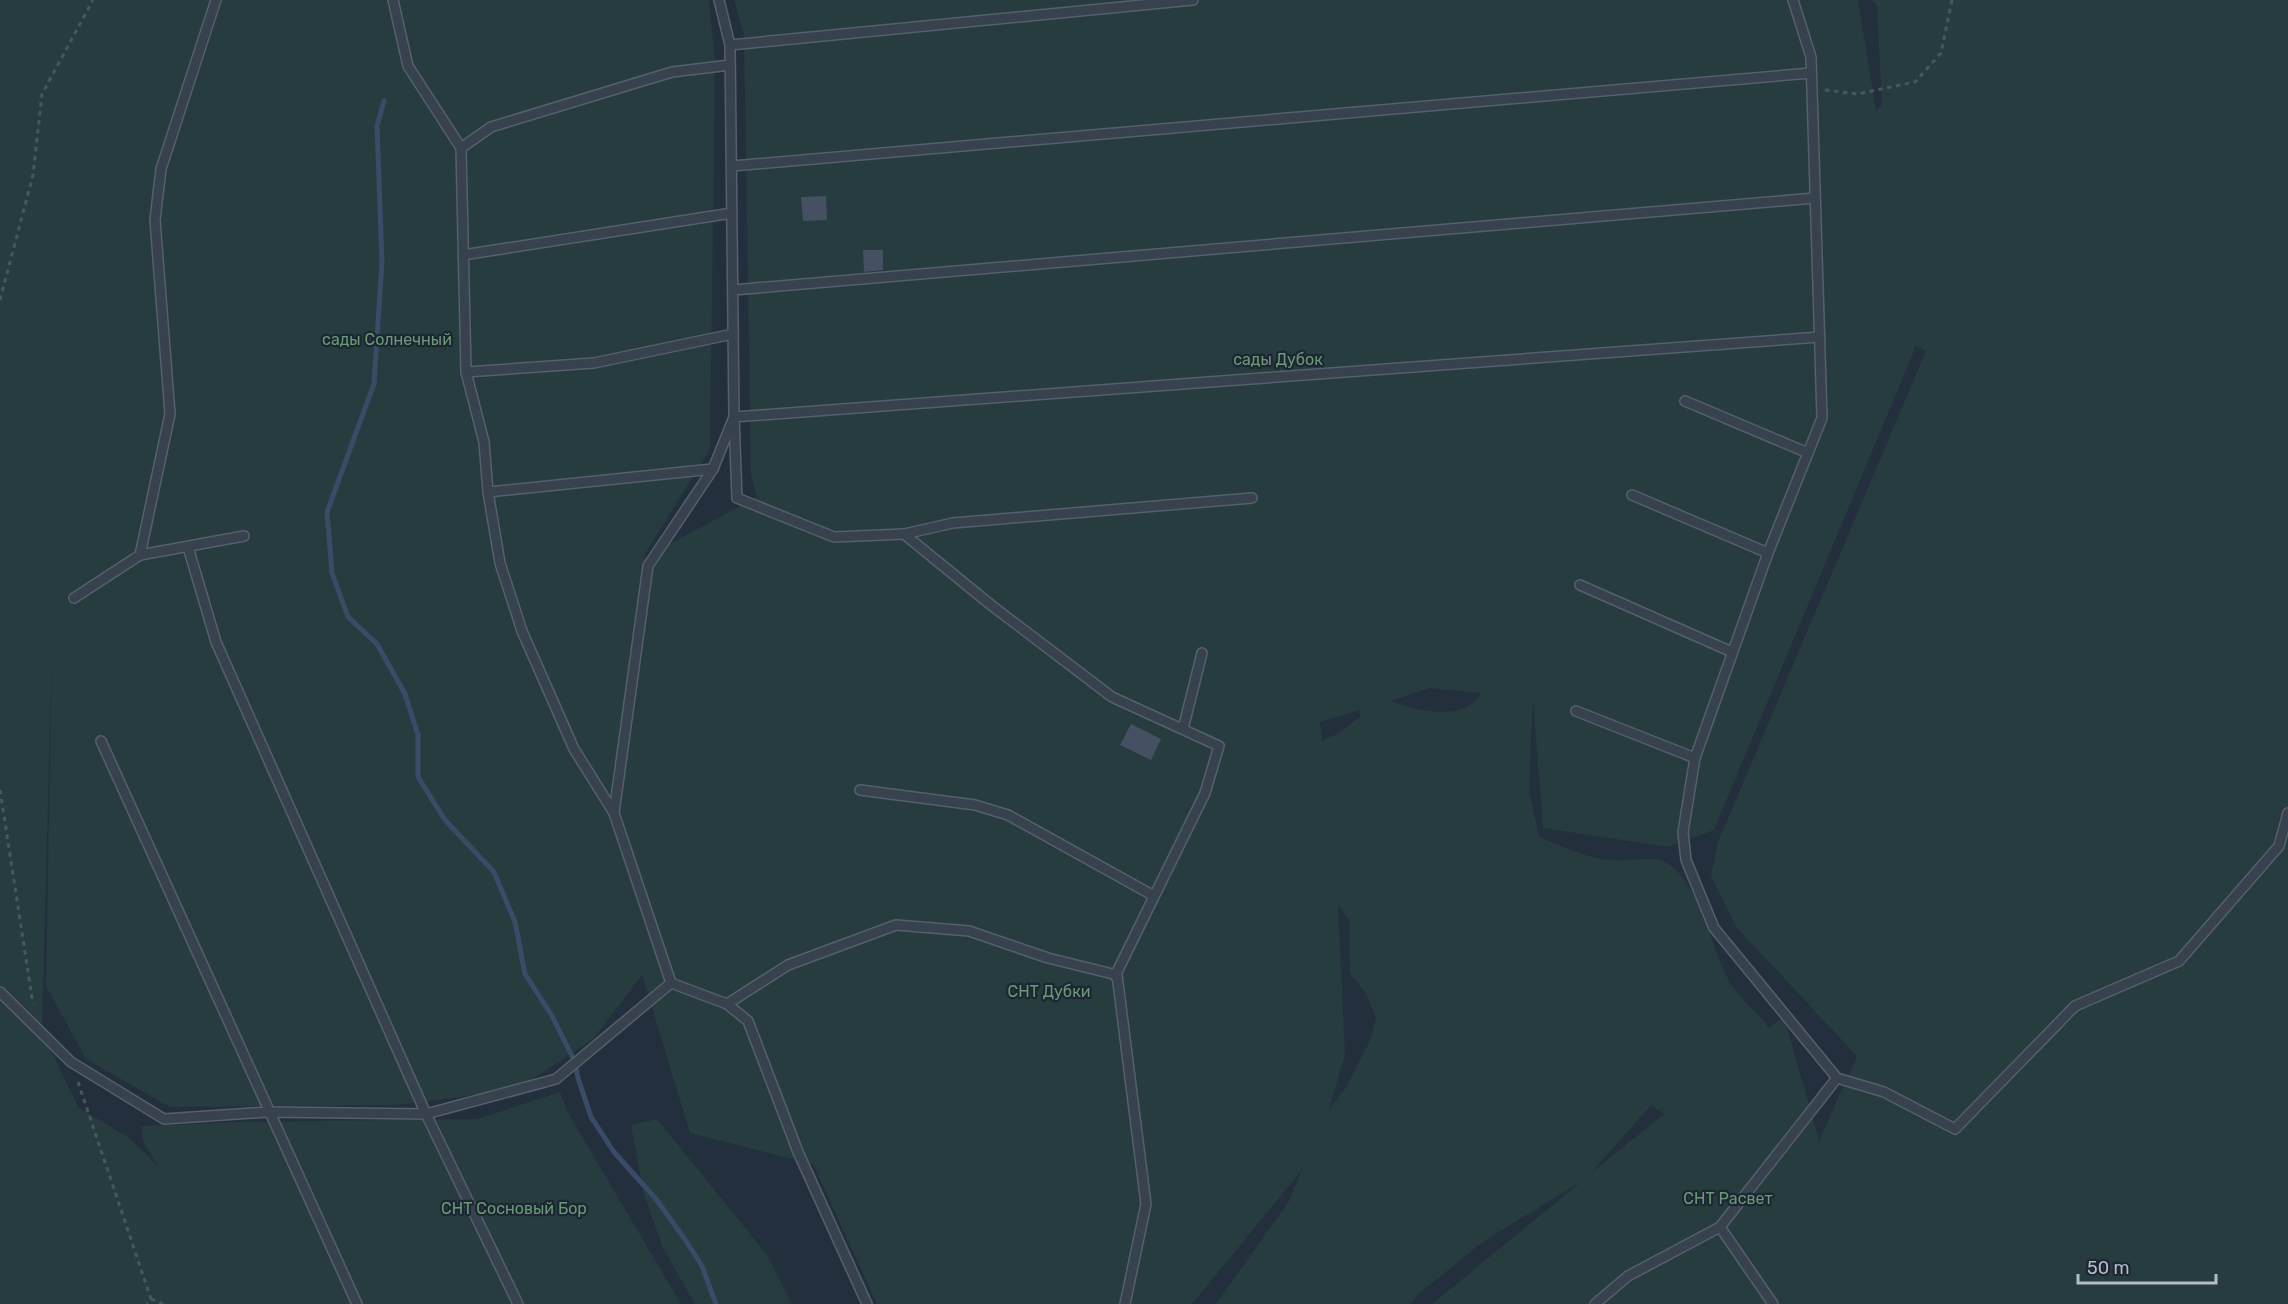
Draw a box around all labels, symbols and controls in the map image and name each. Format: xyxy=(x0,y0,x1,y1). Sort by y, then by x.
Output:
park label: сады Солнечный xyxy=(322,330,452,349)
park label: сады Дубок xyxy=(1233,350,1323,369)
park label: СНТ Дубки xyxy=(1008,982,1090,1001)
park label: СНТ Расвет xyxy=(1683,1189,1773,1208)
park label: СНТ Сосновый Бор xyxy=(441,1199,587,1218)
scale bar xyxy=(2078,1247,2216,1285)
text: 50 m xyxy=(2087,1257,2130,1279)

